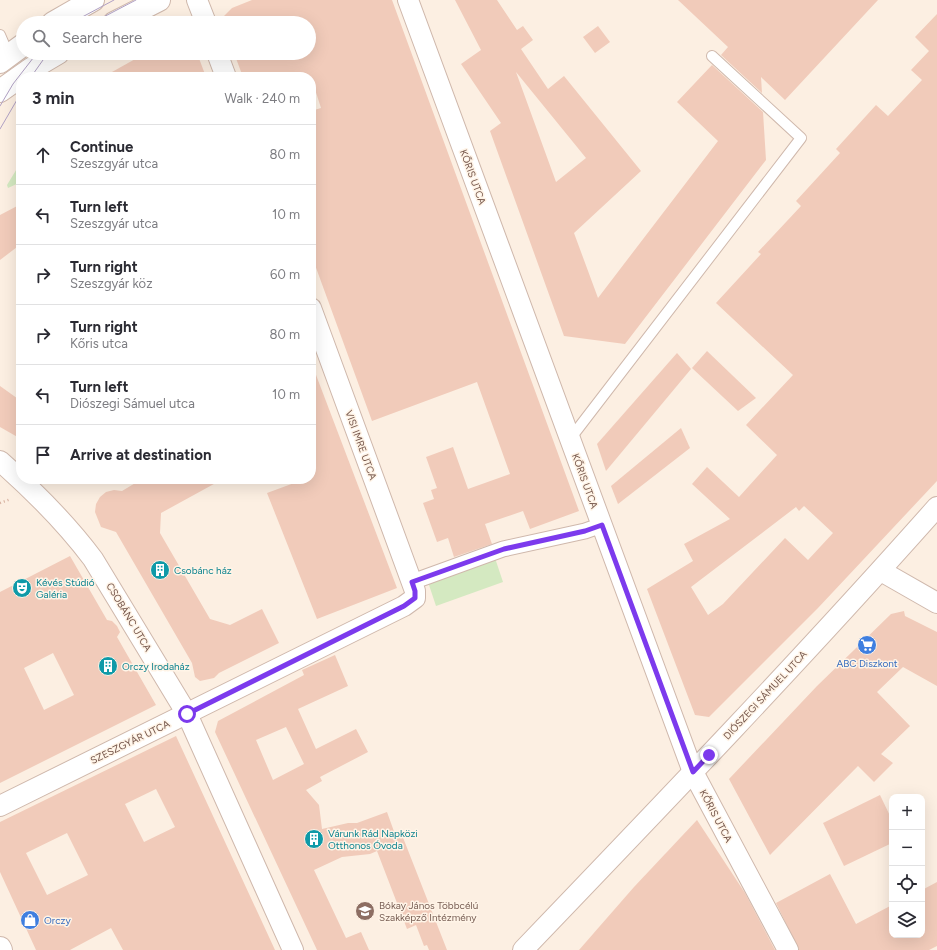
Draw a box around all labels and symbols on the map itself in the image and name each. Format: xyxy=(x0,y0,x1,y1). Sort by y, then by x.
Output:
street label: KŐRIS UTCA xyxy=(457,148,489,207)
street label: VISI IMRE UTCA xyxy=(342,408,380,482)
street label: KŐRIS UTCA xyxy=(569,452,601,511)
building icon: Csobánc ház xyxy=(149,559,171,581)
place label: Csobánc ház xyxy=(174,564,232,577)
place label: Kévés Stúdió Galéria xyxy=(36,576,95,601)
theatre icon: Kévés Stúdió Galéria xyxy=(11,577,33,599)
street label: CSOBÁNC UTCA xyxy=(103,580,155,654)
supermarket icon: ABC Diszkont xyxy=(856,634,878,656)
street label: DIÓSZEGI SÁMUEL UTCA xyxy=(720,648,810,742)
building icon: Orczy Irodaház xyxy=(97,655,119,677)
place label: ABC Diszkont xyxy=(836,657,898,670)
place label: Orczy Irodaház xyxy=(122,660,190,673)
route start xyxy=(178,705,196,723)
street label: SZESZGYÁR UTCA xyxy=(88,717,172,767)
route end xyxy=(700,746,718,764)
street label: KŐRIS UTCA xyxy=(697,787,735,845)
place label: Várunk Rád Napközi Otthonos Óvoda xyxy=(328,827,418,852)
building icon: Várunk Rád Napközi Otthonos Óvoda xyxy=(303,828,325,850)
place label: Bókay János Többcélú Szakképző Intézmény xyxy=(379,899,478,924)
school or university icon: Bókay János Többcélú Szakképző Intézmény xyxy=(354,900,376,922)
shop icon: Orczy xyxy=(19,909,41,931)
place label: Orczy xyxy=(44,914,71,927)

